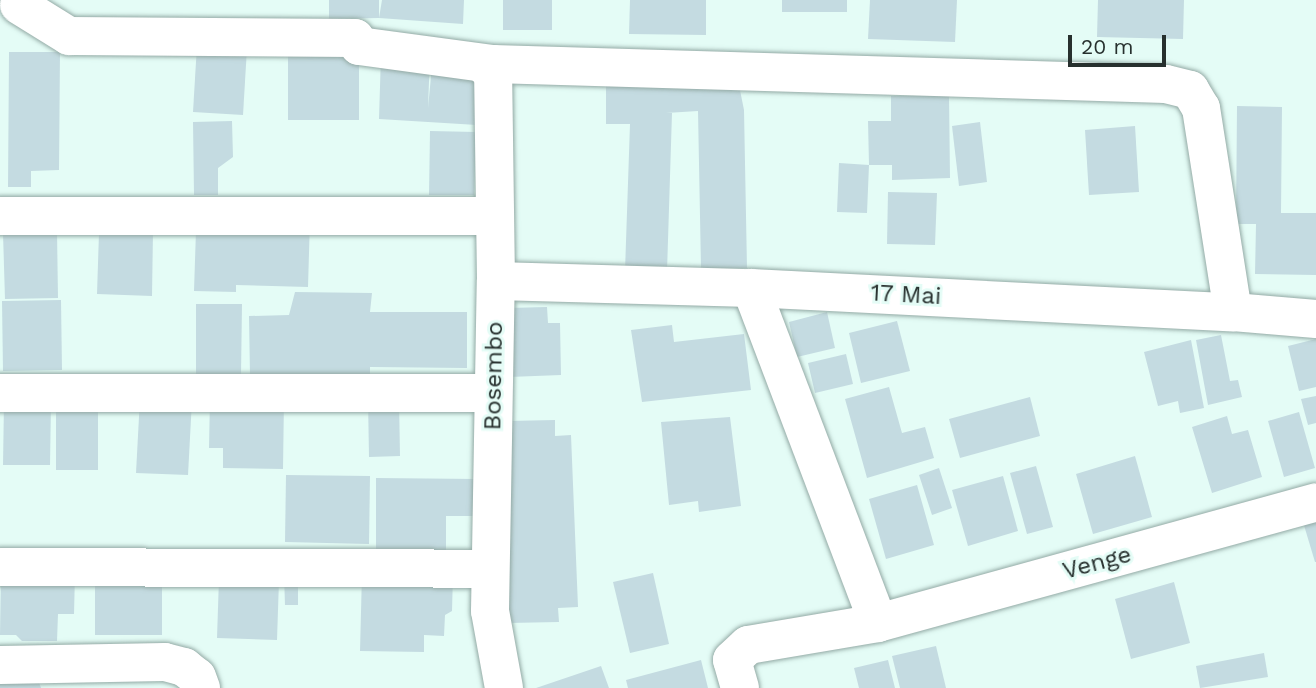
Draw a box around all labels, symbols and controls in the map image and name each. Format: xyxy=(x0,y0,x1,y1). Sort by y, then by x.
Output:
scale bar xyxy=(1071,21,1169,65)
text: 20 m xyxy=(1081,34,1133,59)
street label: 17 Mai xyxy=(870,279,942,311)
street label: Bosembo xyxy=(479,321,509,431)
street label: Venge xyxy=(1060,540,1134,586)

